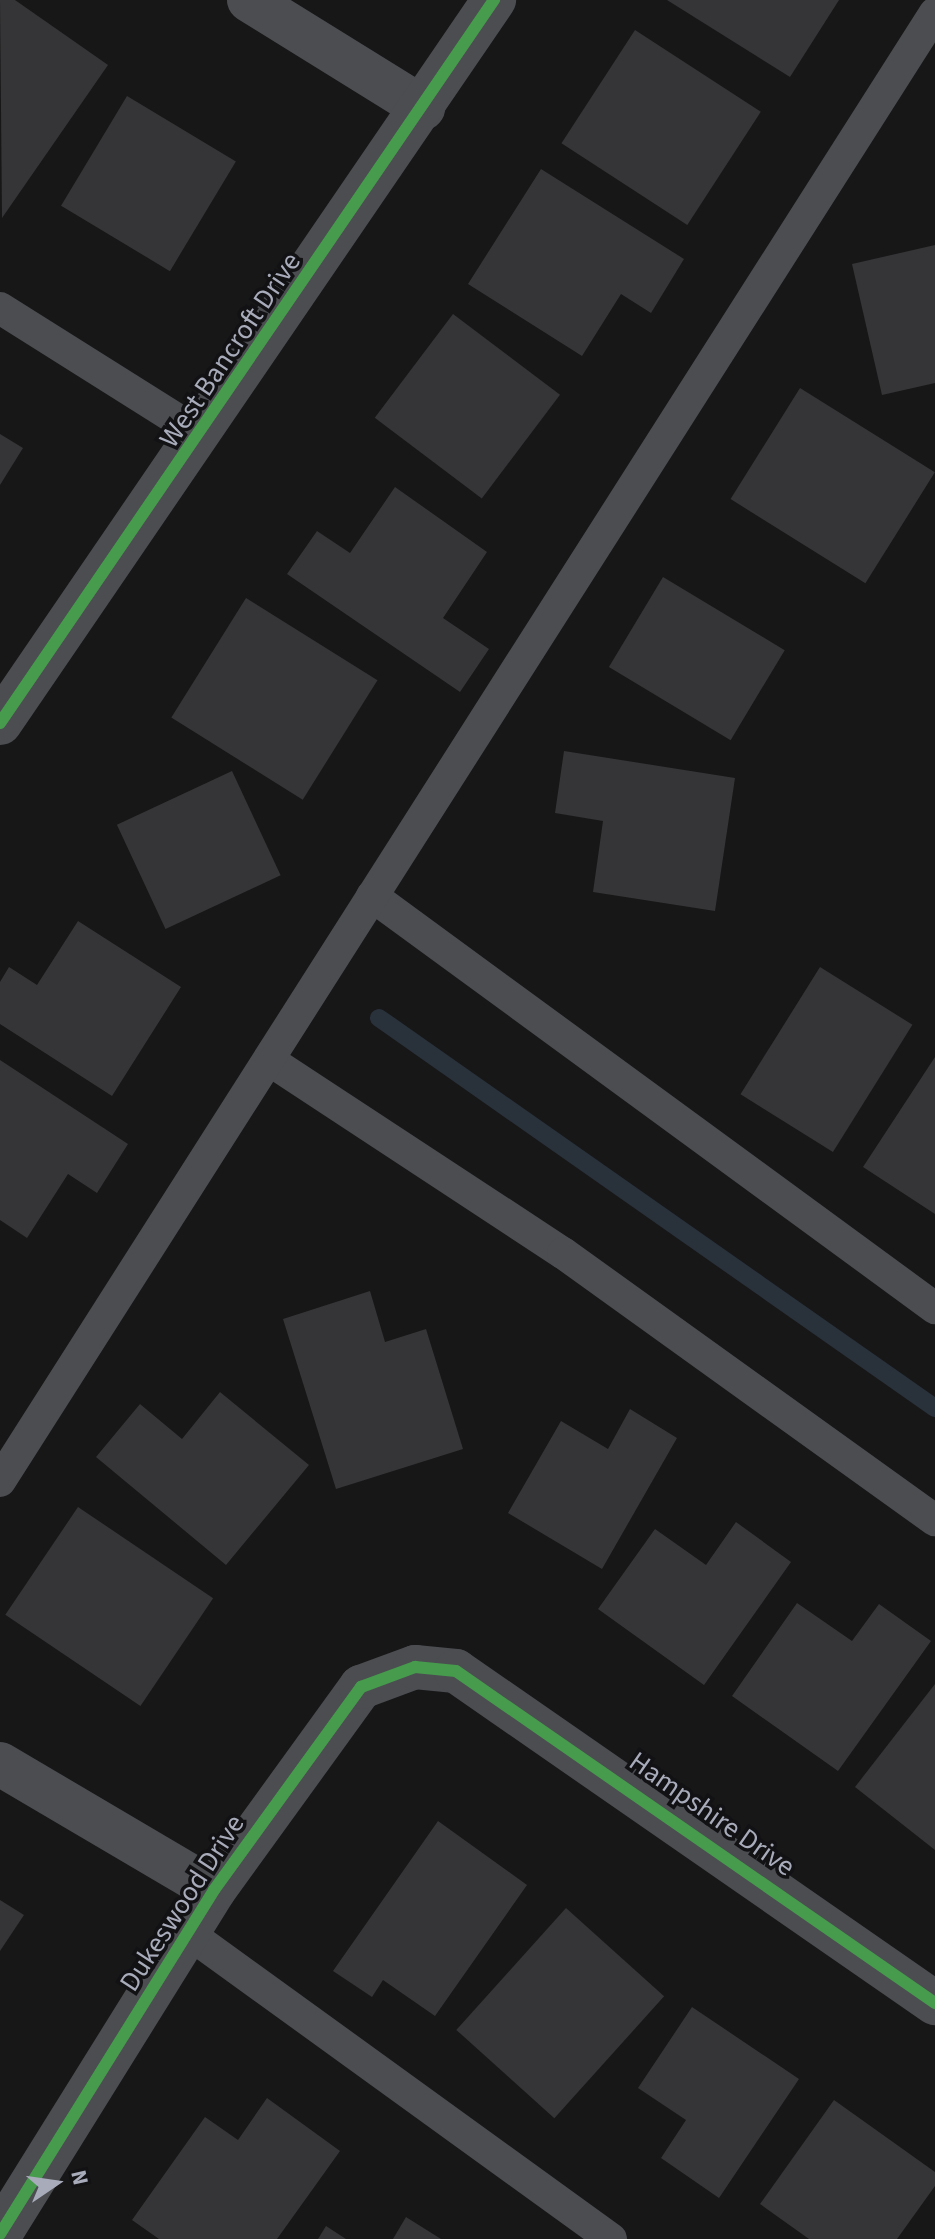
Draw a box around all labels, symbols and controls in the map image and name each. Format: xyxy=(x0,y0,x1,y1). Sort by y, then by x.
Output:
street label: West Bancroft Drive xyxy=(152,246,308,454)
street label: Hampshire Drive xyxy=(623,1744,801,1884)
street label: Dukeswood Drive xyxy=(112,1808,252,1998)
north arrow xyxy=(16,2143,96,2223)
text: N xyxy=(62,2167,97,2188)

